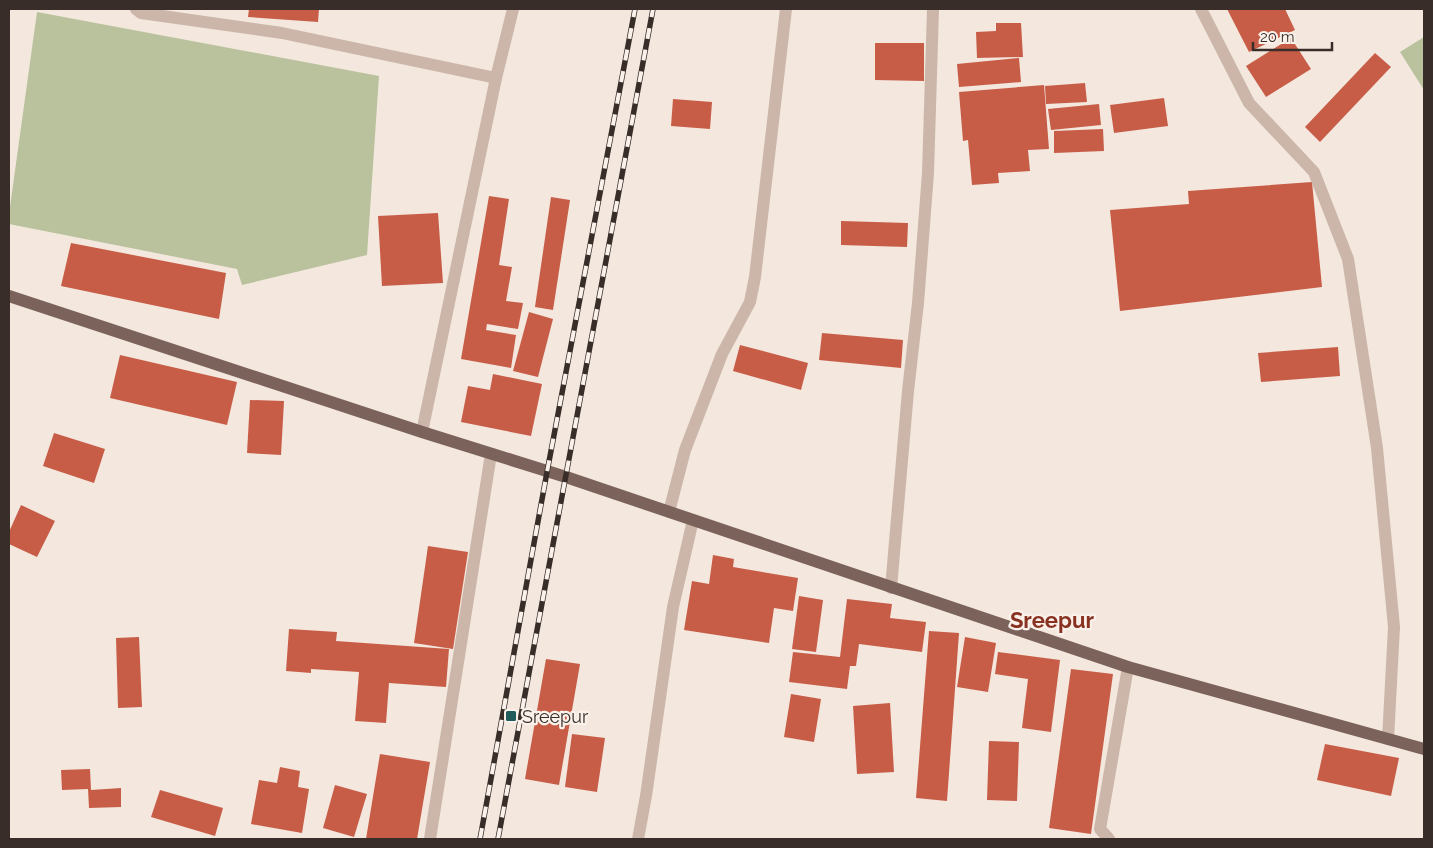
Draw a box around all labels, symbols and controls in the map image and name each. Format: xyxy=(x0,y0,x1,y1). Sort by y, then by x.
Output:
scale bar xyxy=(1253,20,1332,52)
text: 20 m xyxy=(1260,28,1295,46)
district label: Sreepur xyxy=(1010,607,1095,633)
place label: Sreepur xyxy=(522,706,589,727)
marker: Sreepur xyxy=(504,709,518,723)

